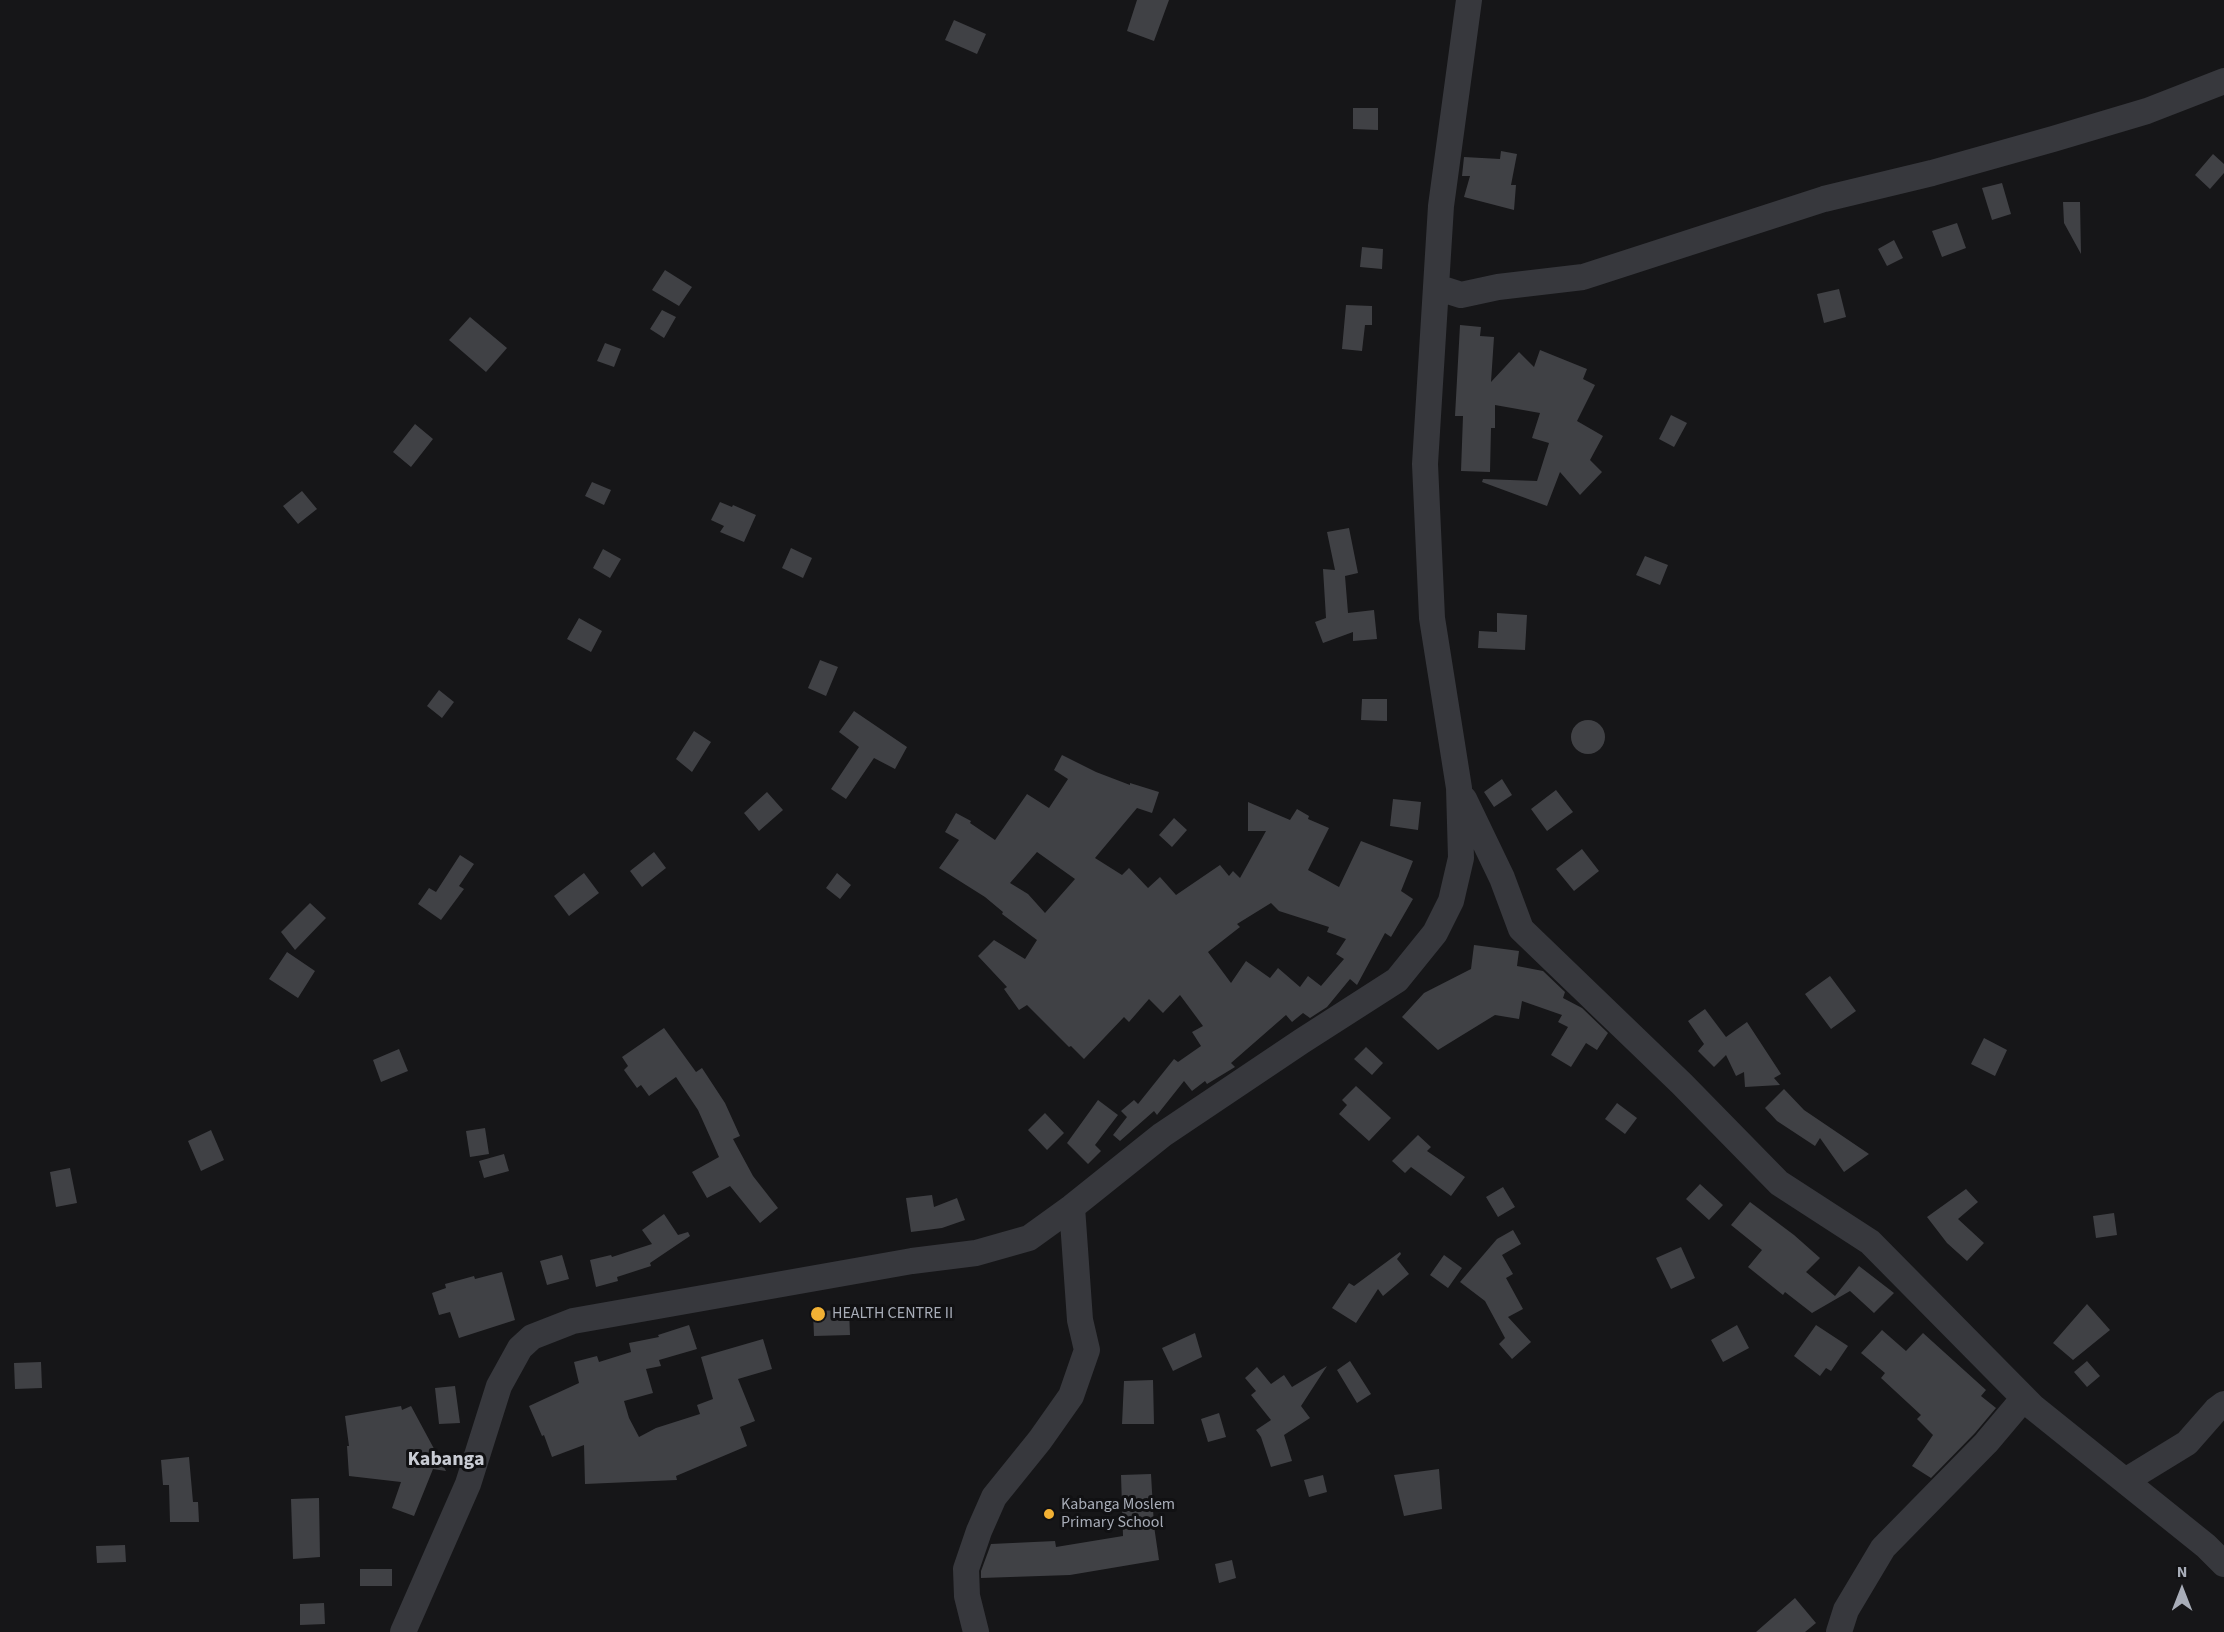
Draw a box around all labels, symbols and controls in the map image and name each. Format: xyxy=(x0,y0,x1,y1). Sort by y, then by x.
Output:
place label: HEALTH CENTRE II xyxy=(832,1304,953,1324)
marker: HEALTH CENTRE II xyxy=(809,1305,827,1323)
district label: Kabanga xyxy=(408,1449,484,1473)
place label: Kabanga Moslem Primary School xyxy=(1061,1495,1175,1533)
marker: Kabanga Moslem Primary School xyxy=(1042,1507,1056,1521)
north arrow xyxy=(2152,1560,2212,1620)
text: N xyxy=(2177,1561,2187,1583)

